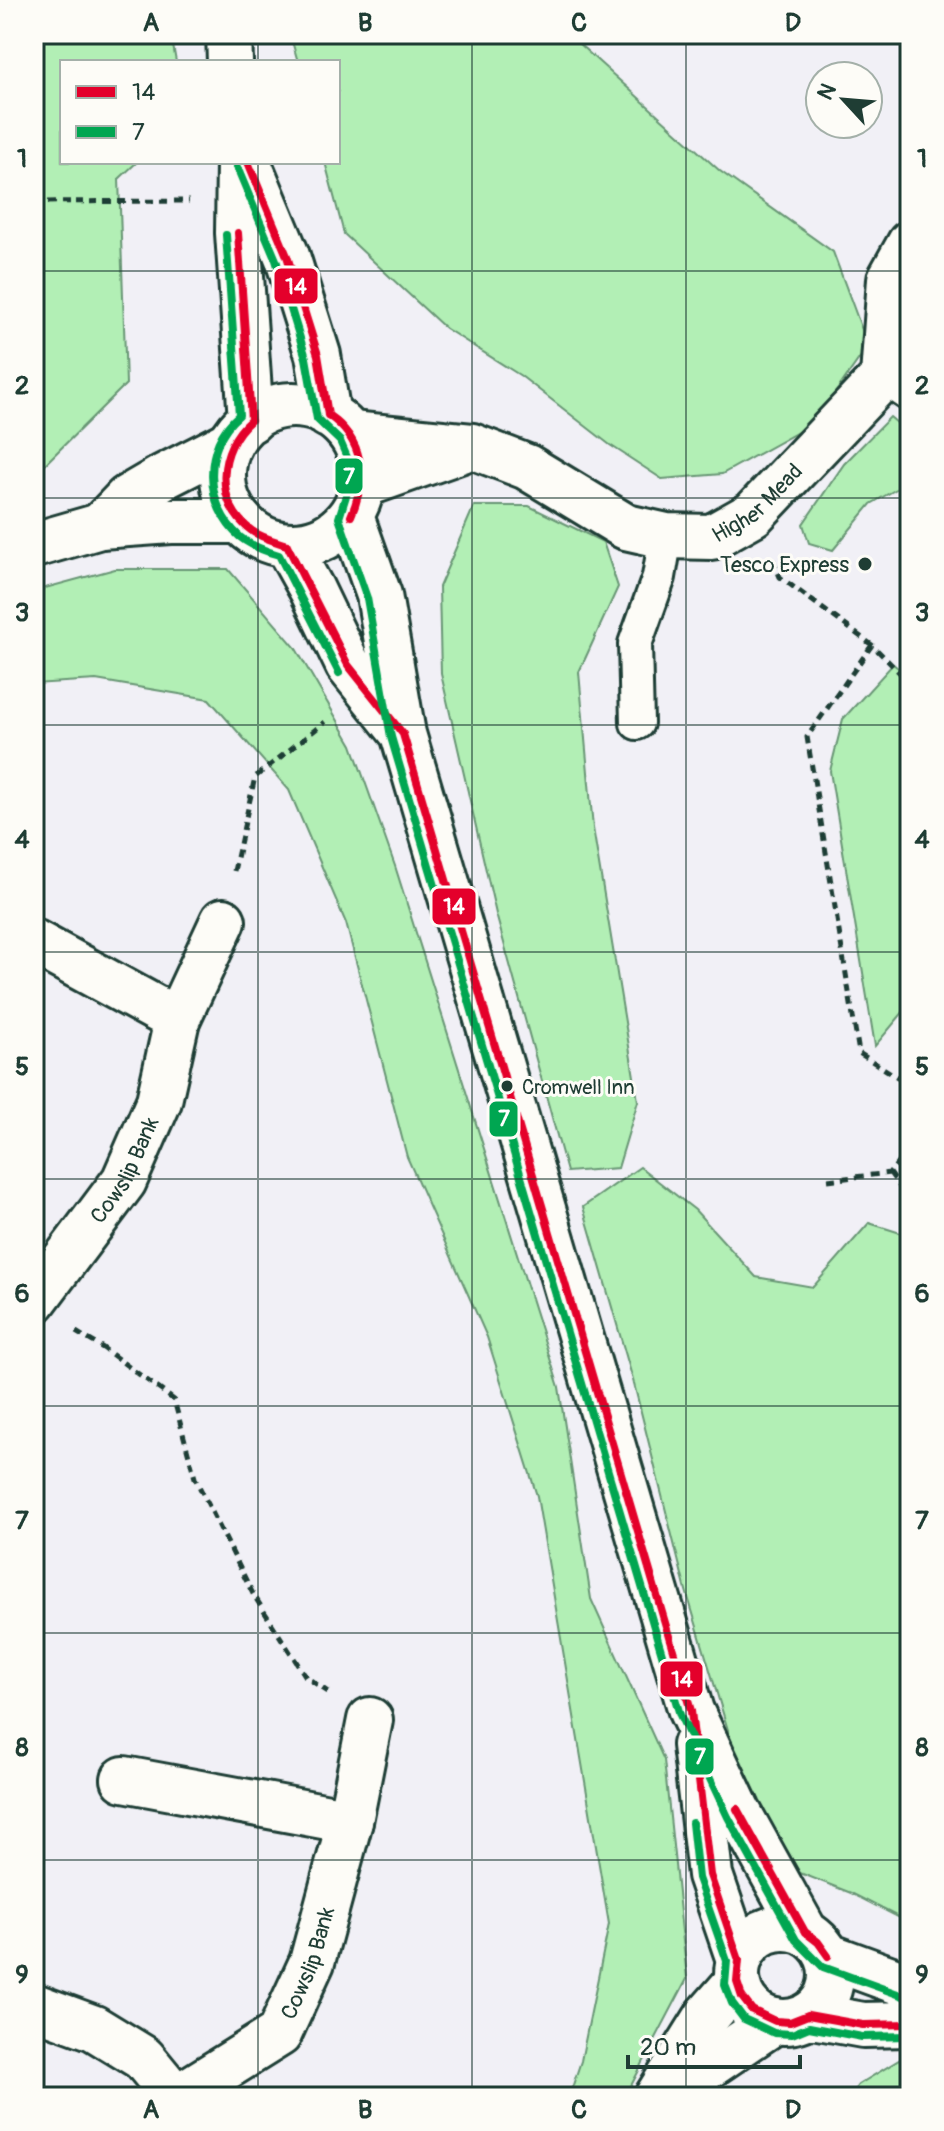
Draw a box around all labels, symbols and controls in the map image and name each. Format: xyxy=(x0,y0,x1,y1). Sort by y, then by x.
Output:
text: A xyxy=(143,7,160,39)
text: B xyxy=(358,7,372,39)
text: C xyxy=(571,7,587,39)
text: D xyxy=(785,7,801,39)
legend xyxy=(60,60,340,164)
north arrow xyxy=(804,60,884,140)
text: 14 xyxy=(132,78,155,107)
text: N xyxy=(811,79,843,104)
text: 7 xyxy=(132,118,145,147)
text: 1 xyxy=(17,143,27,175)
text: 1 xyxy=(917,143,927,175)
line badge: 14 xyxy=(273,267,319,305)
text: 14 xyxy=(285,273,307,301)
text: 2 xyxy=(15,370,29,402)
text: 2 xyxy=(915,370,929,402)
line badge: 7 xyxy=(334,457,364,495)
street label: Higher Mead xyxy=(707,458,809,549)
text: 7 xyxy=(343,463,355,491)
place label: Tesco Express xyxy=(720,551,849,579)
marker: Tesco Express xyxy=(856,555,874,573)
text: 3 xyxy=(15,597,29,629)
text: 3 xyxy=(915,597,929,629)
text: 4 xyxy=(14,824,30,856)
text: 4 xyxy=(914,824,930,856)
line badge: 14 xyxy=(431,887,477,926)
text: 14 xyxy=(443,893,465,921)
text: 5 xyxy=(15,1051,29,1083)
text: 5 xyxy=(915,1051,929,1083)
place label: Cromwell Inn xyxy=(522,1075,634,1100)
marker: Cromwell Inn xyxy=(499,1078,515,1094)
line badge: 7 xyxy=(488,1100,519,1138)
text: 7 xyxy=(498,1105,510,1133)
street label: Cowslip Bank xyxy=(84,1113,165,1229)
text: 6 xyxy=(14,1278,30,1310)
text: 6 xyxy=(914,1278,930,1310)
text: 7 xyxy=(15,1505,29,1537)
text: 7 xyxy=(915,1505,929,1537)
line badge: 14 xyxy=(659,1660,704,1698)
text: 14 xyxy=(671,1666,693,1694)
text: 8 xyxy=(15,1732,29,1764)
text: 8 xyxy=(915,1732,929,1764)
line badge: 7 xyxy=(684,1737,715,1776)
text: 7 xyxy=(694,1743,706,1771)
street label: Cowslip Bank xyxy=(275,1904,341,2024)
text: 9 xyxy=(15,1959,29,1991)
text: 9 xyxy=(915,1959,929,1991)
scale bar xyxy=(628,2019,800,2069)
text: 20 m xyxy=(640,2033,696,2062)
text: A xyxy=(143,2094,160,2126)
text: B xyxy=(358,2094,372,2126)
text: C xyxy=(571,2094,587,2126)
text: D xyxy=(785,2094,801,2126)

